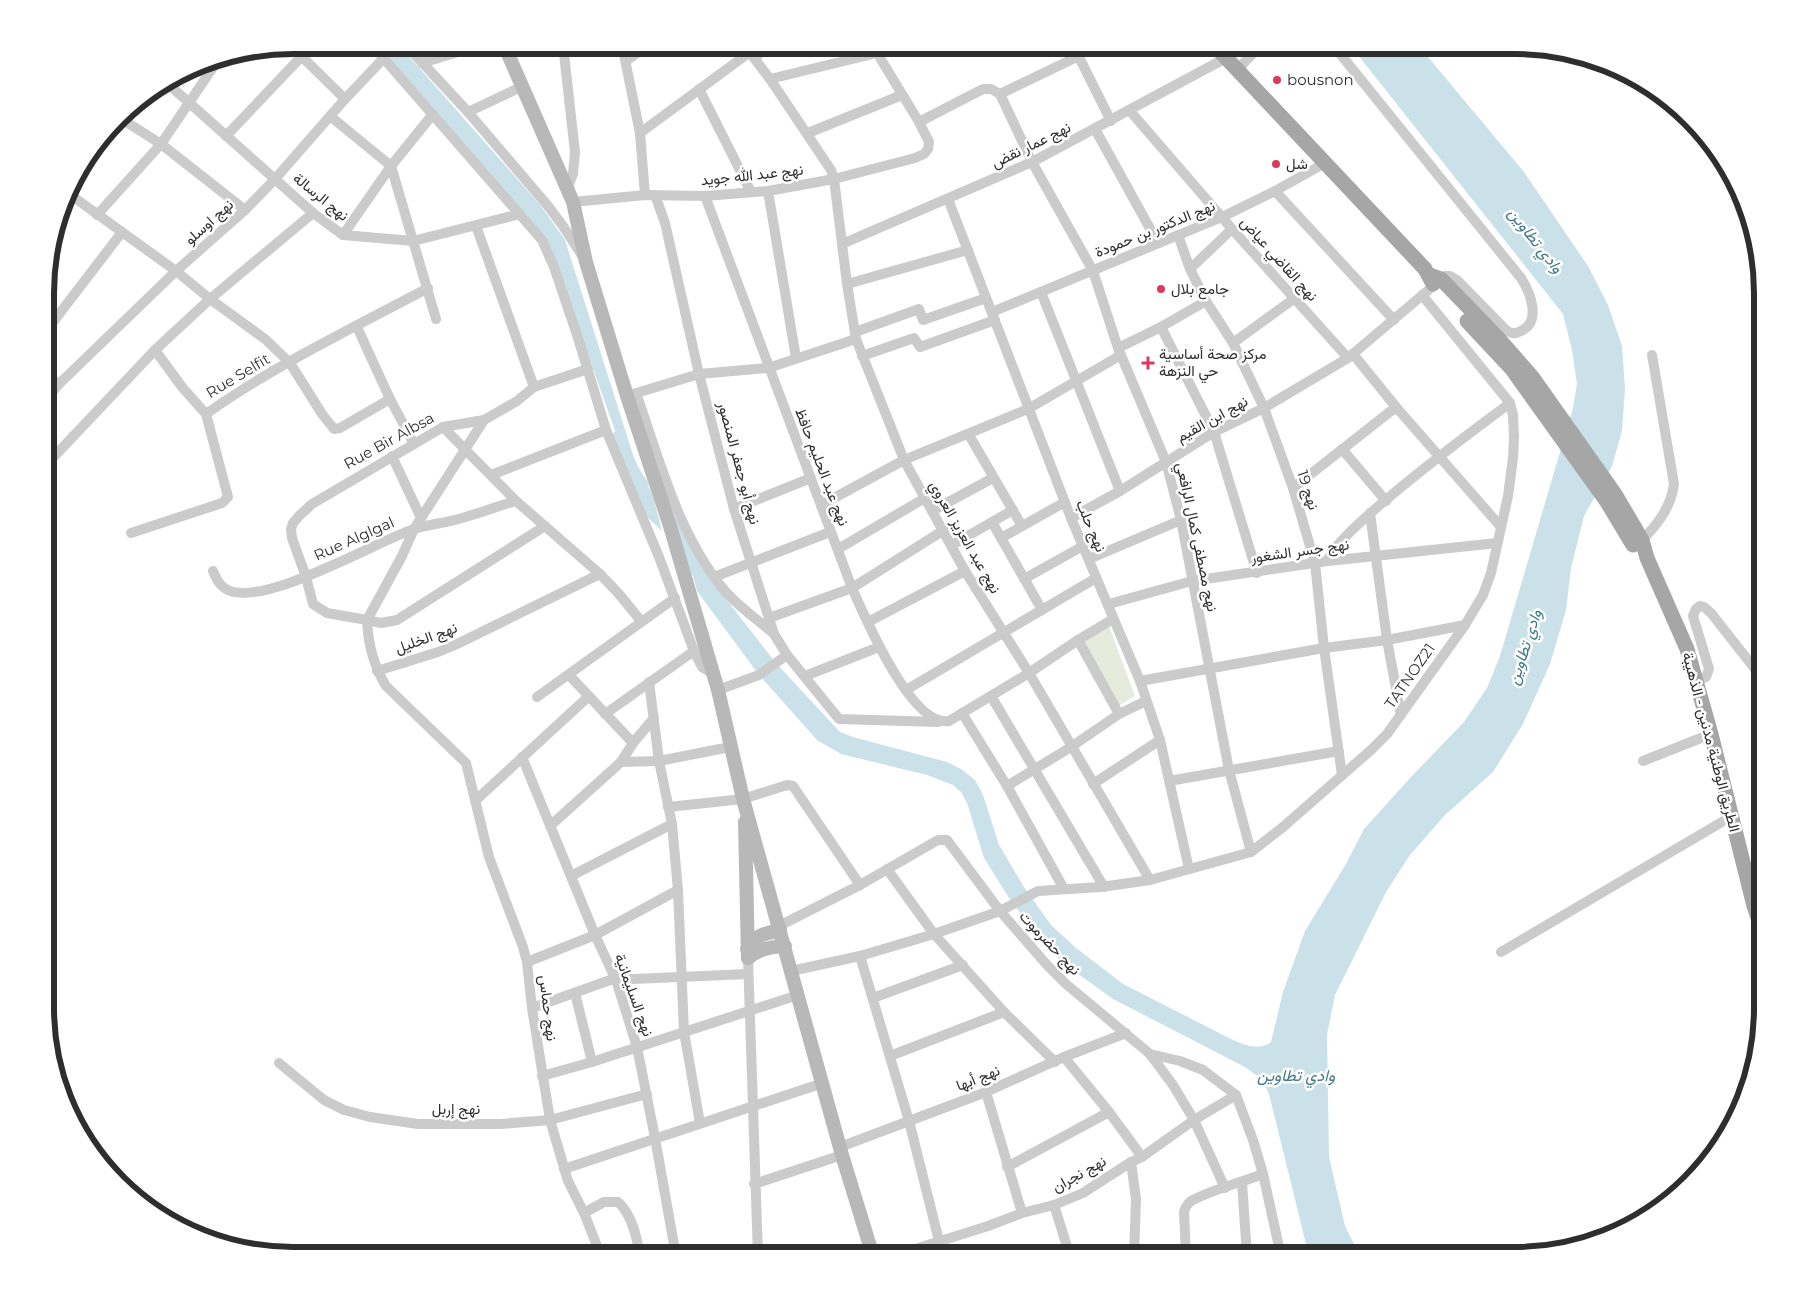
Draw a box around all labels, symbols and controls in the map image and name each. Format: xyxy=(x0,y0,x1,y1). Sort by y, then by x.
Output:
place label: bousnon xyxy=(1287,70,1354,89)
marker: bousnon xyxy=(1271,74,1283,86)
street label: نهج عمار نقض xyxy=(988,117,1075,174)
place label: شل xyxy=(1286,154,1308,173)
marker: شل xyxy=(1270,158,1282,170)
street label: نهج عبد الله جويد xyxy=(700,160,804,191)
street label: نهج الرسالة xyxy=(288,168,353,226)
street label: نهج اوسلو xyxy=(180,195,238,250)
street label: نهج الدكتور بن حمودة xyxy=(1092,196,1218,263)
water label: وادي تطاوين xyxy=(1501,204,1567,279)
street label: نهج القاضي عياض xyxy=(1233,212,1322,308)
place label: جامع بلال xyxy=(1171,279,1229,300)
marker: جامع بلال xyxy=(1155,283,1167,295)
place label: مركز صحة أساسية حي النزهة xyxy=(1159,344,1267,384)
street label: Rue Selfit xyxy=(202,349,273,402)
marker: مركز صحة أساسية حي النزهة xyxy=(1141,356,1155,370)
street label: نهج ابن القيم xyxy=(1173,391,1252,448)
street label: نهج أبو جعفر المنصور xyxy=(712,398,765,527)
street label: نهج عبد الحليم حافظ xyxy=(789,405,854,529)
street label: Rue Bir Albsa xyxy=(340,408,437,473)
street label: نهج مصطفى كمال الرافعي xyxy=(1168,461,1223,614)
street label: نهج 19 xyxy=(1291,468,1324,513)
street label: نهج عبد العزيز العروي xyxy=(922,477,1005,599)
street label: نهج حلب xyxy=(1070,497,1111,556)
street label: Rue Alglgal xyxy=(311,512,397,565)
street label: نهج جسر الشغور xyxy=(1248,534,1351,569)
water label: وادي تطاوين xyxy=(1503,607,1549,688)
street label: نهج الخليل xyxy=(392,618,460,659)
street label: TATNOZ21 xyxy=(1380,639,1439,712)
street label: الطريق الوطنية مدنين - الذهيبة xyxy=(1677,650,1745,834)
street label: نهج حضرموت xyxy=(1014,906,1085,980)
street label: نهج السليمانية xyxy=(609,951,658,1039)
street label: نهج حماس xyxy=(533,974,562,1042)
street label: نهج أبها xyxy=(953,1060,1003,1097)
water label: وادي تطاوين xyxy=(1257,1066,1335,1089)
street label: نهج إربل xyxy=(432,1099,480,1120)
street label: نهج نجران xyxy=(1048,1151,1110,1198)

